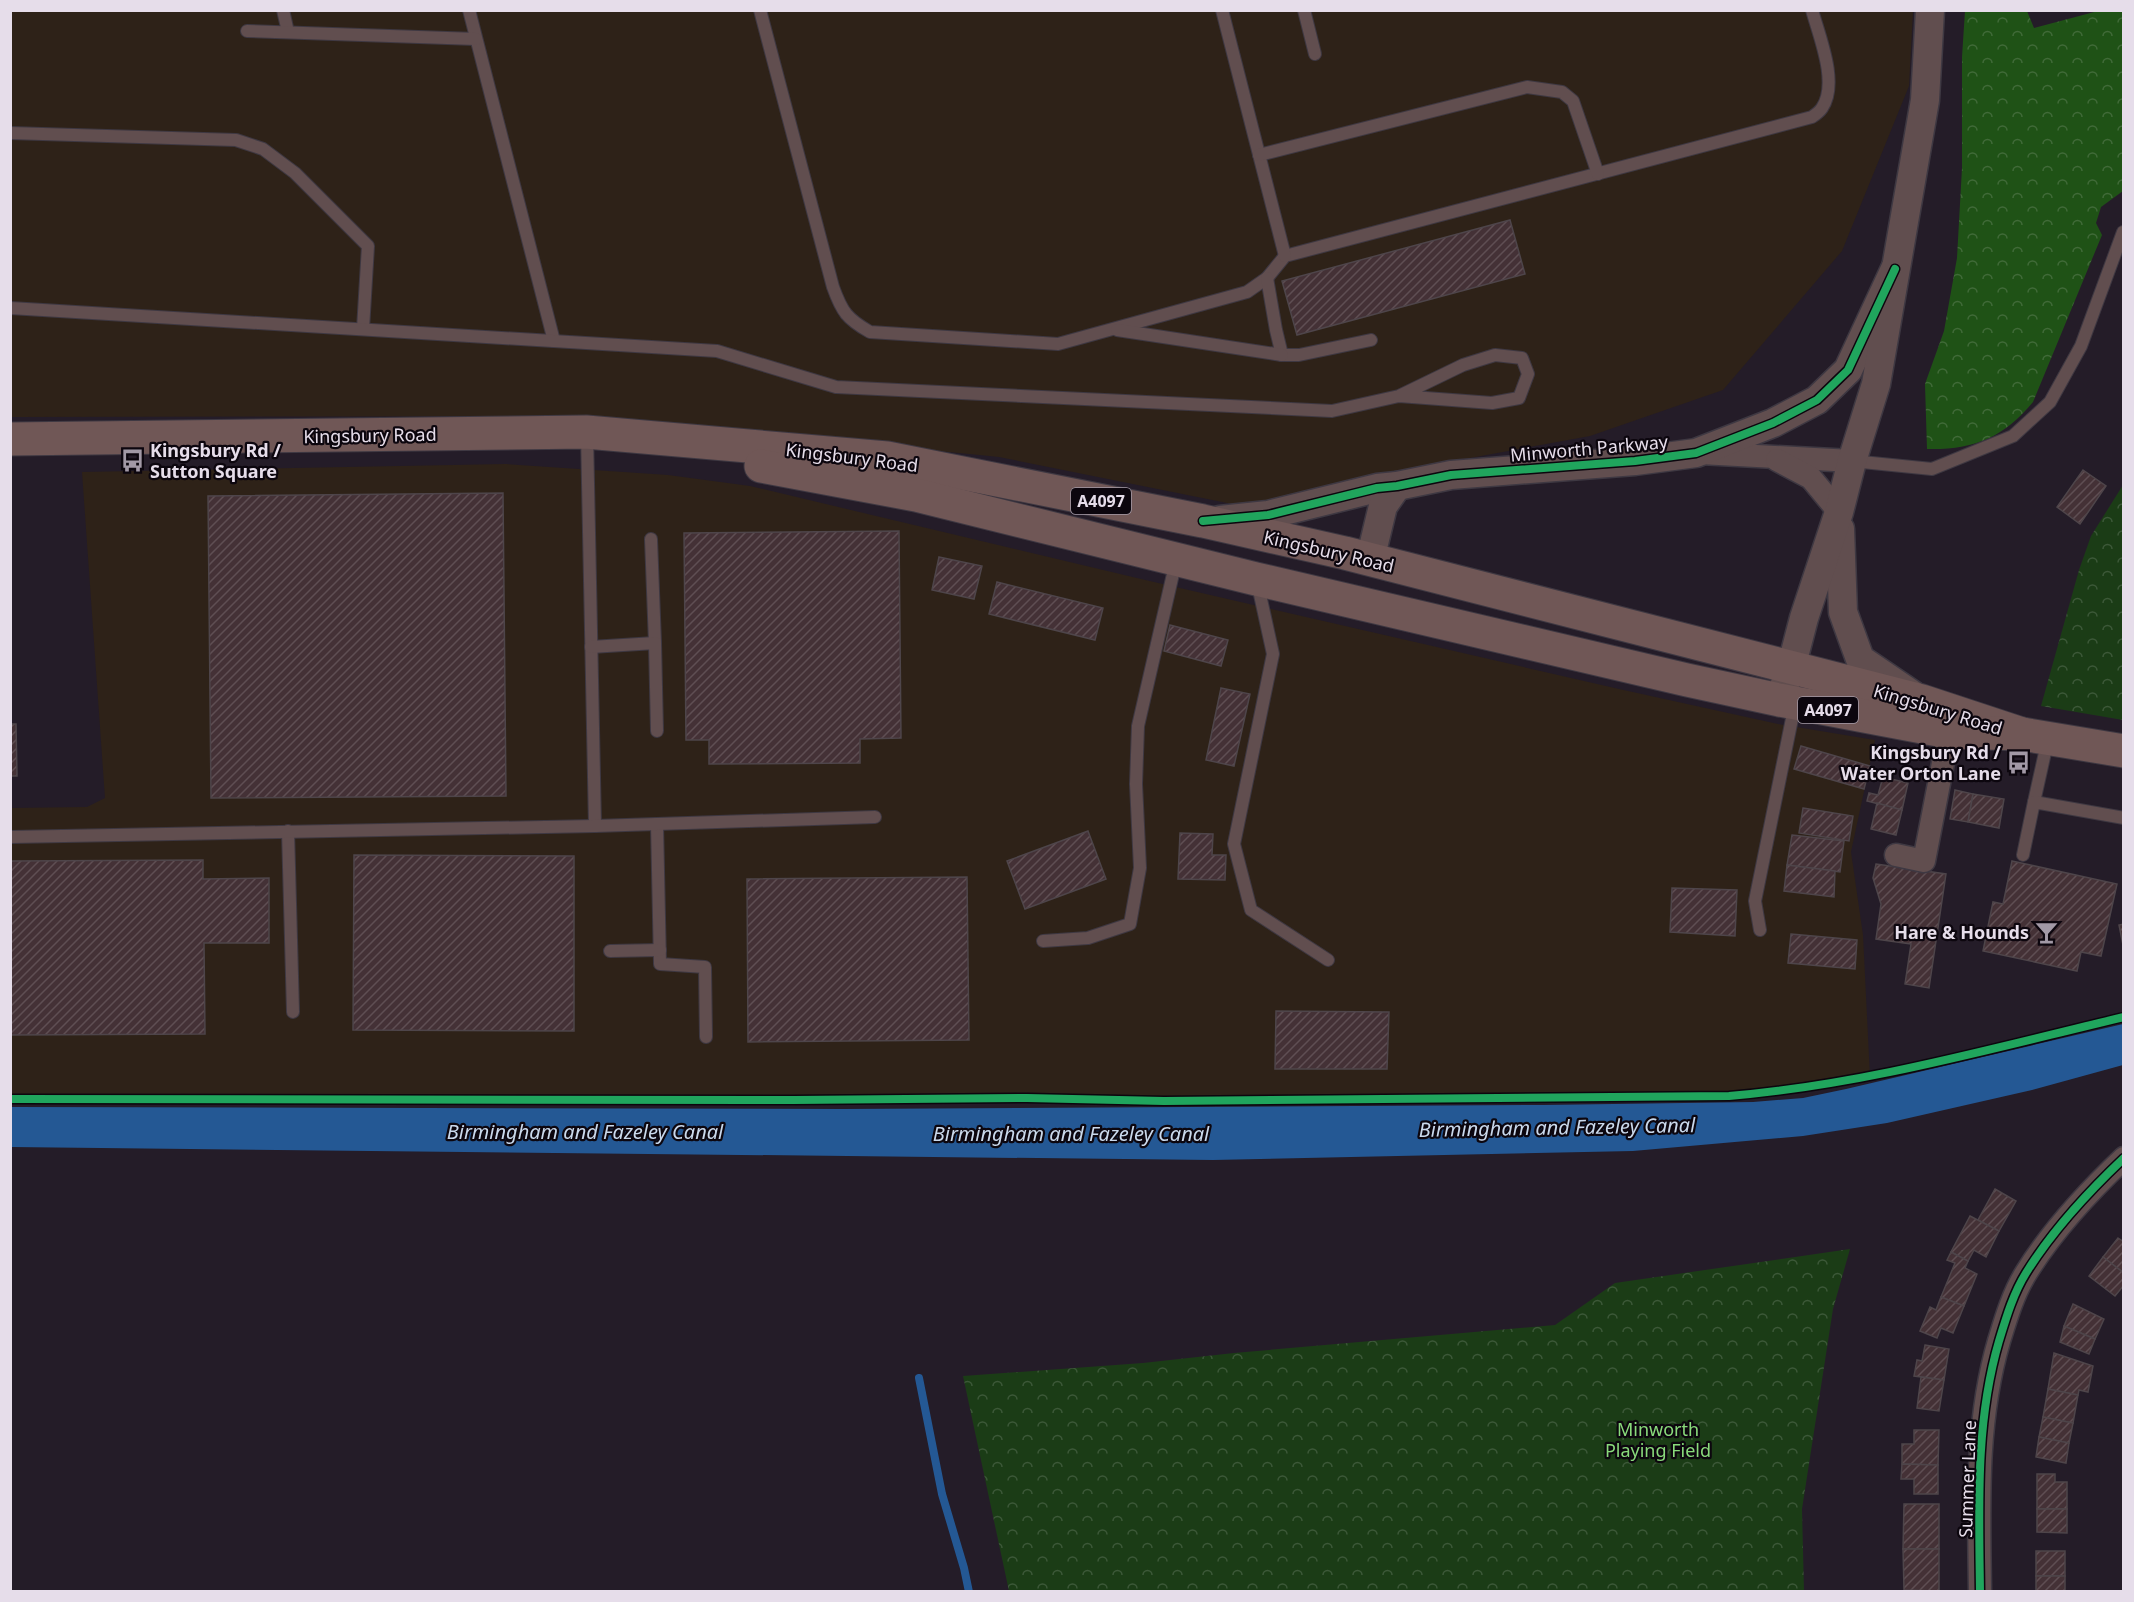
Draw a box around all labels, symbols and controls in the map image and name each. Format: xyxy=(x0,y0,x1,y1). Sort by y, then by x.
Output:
street label: Kingsbury Road xyxy=(303,422,437,448)
street label: Minworth Parkway xyxy=(1509,429,1670,467)
street label: Kingsbury Road xyxy=(784,437,920,477)
place label: Kingsbury Rd / Sutton Square xyxy=(150,438,281,483)
bus stop icon: Kingsbury Rd / Sutton Square xyxy=(119,447,145,473)
road number: A4097 xyxy=(1071,488,1131,514)
street label: Kingsbury Road xyxy=(1261,524,1397,578)
street label: Kingsbury Road xyxy=(1871,678,2005,740)
road number: A4097 xyxy=(1798,697,1858,723)
place label: Kingsbury Rd / Water Orton Lane xyxy=(1841,740,2002,785)
bus stop icon: Kingsbury Rd / Water Orton Lane xyxy=(2006,749,2032,775)
bar icon: Hare & Hounds xyxy=(2034,919,2060,945)
place label: Hare & Hounds xyxy=(1894,920,2029,944)
water label: Birmingham and Fazeley Canal xyxy=(1419,1111,1696,1143)
water label: Birmingham and Fazeley Canal xyxy=(447,1118,724,1145)
water label: Birmingham and Fazeley Canal xyxy=(933,1120,1210,1147)
park label: Minworth Playing Field xyxy=(1605,1417,1711,1462)
street label: Summer Lane xyxy=(1953,1420,1981,1538)

